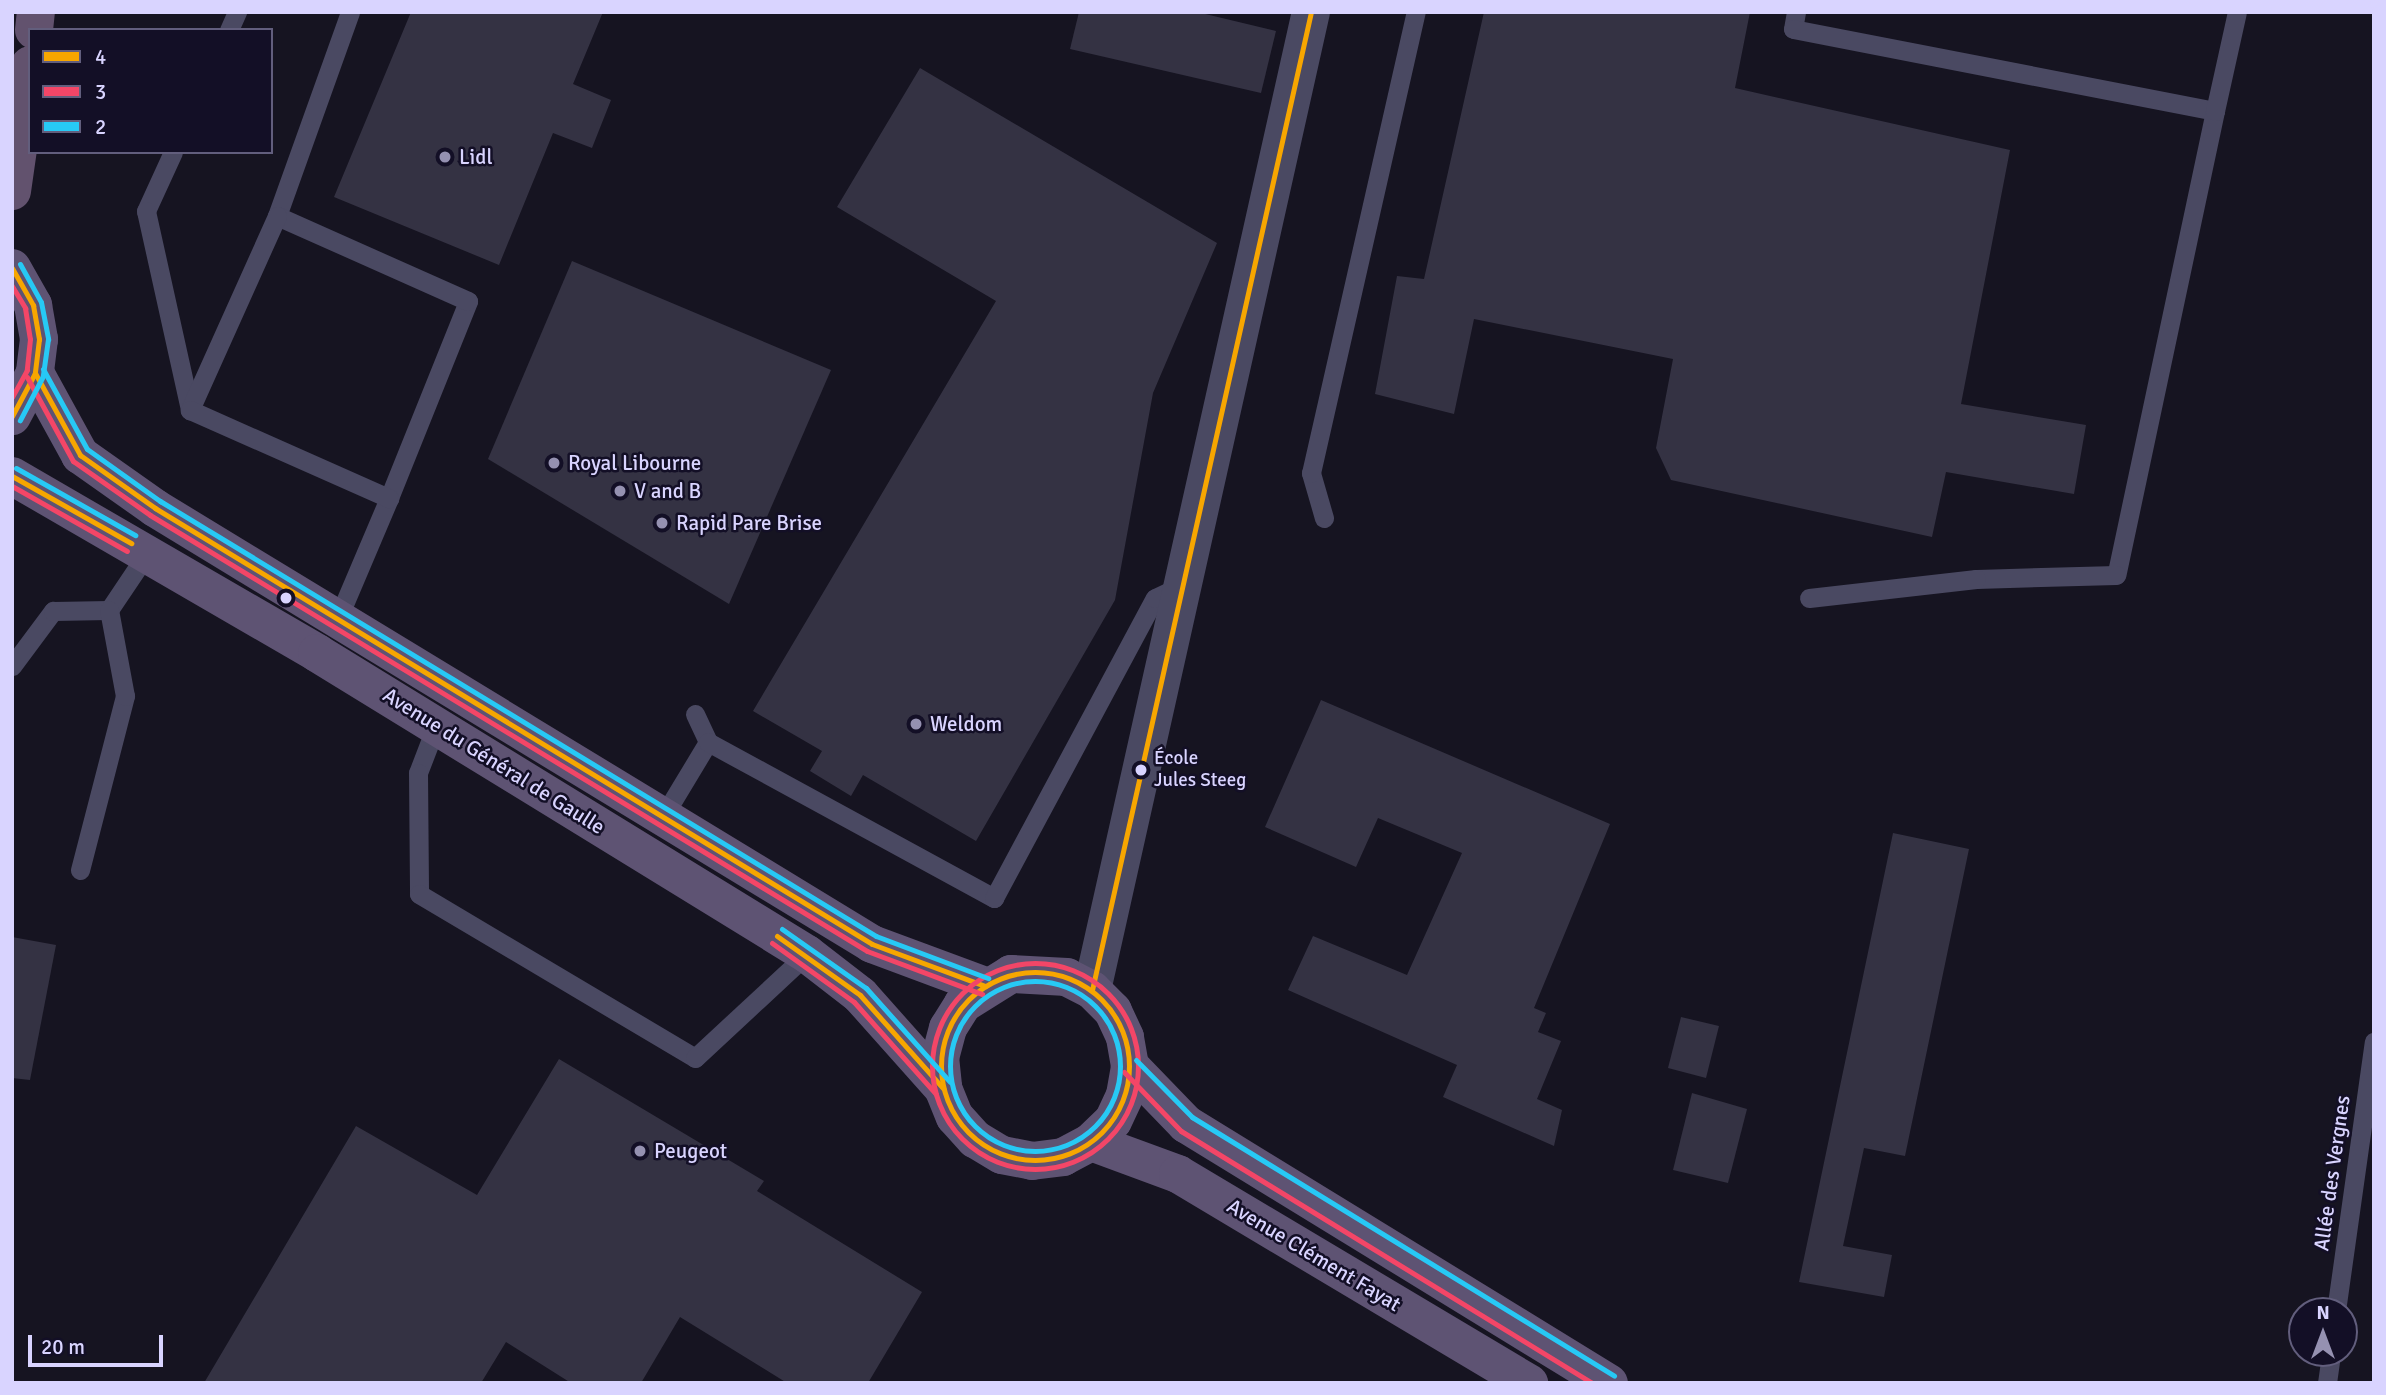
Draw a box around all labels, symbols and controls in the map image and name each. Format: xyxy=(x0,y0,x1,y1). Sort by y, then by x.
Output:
legend xyxy=(28,28,273,154)
text: 4 xyxy=(95,44,106,70)
text: 3 xyxy=(95,79,106,105)
text: 2 xyxy=(95,114,106,140)
place label: Lidl xyxy=(459,144,493,170)
marker: Lidl xyxy=(437,149,453,165)
place label: Royal Libourne xyxy=(568,450,701,476)
marker: Royal Libourne xyxy=(546,455,562,471)
place label: V and B xyxy=(634,478,701,504)
marker: V and B xyxy=(612,483,628,499)
place label: Rapid Pare Brise xyxy=(676,510,822,536)
marker: Rapid Pare Brise xyxy=(654,515,670,531)
unlabelled marker xyxy=(279,591,293,605)
street label: Avenue du Général de Gaulle xyxy=(378,682,610,840)
place label: Weldom xyxy=(930,711,1002,737)
marker: Weldom xyxy=(908,716,924,732)
place label: École Jules Steeg xyxy=(1154,748,1246,792)
marker: École Jules Steeg xyxy=(1134,763,1148,777)
street label: Allée des Vergnes xyxy=(2309,1094,2355,1252)
place label: Peugeot xyxy=(654,1138,727,1164)
marker: Peugeot xyxy=(632,1143,648,1159)
street label: Avenue Clément Fayat xyxy=(1223,1193,1405,1317)
north arrow xyxy=(2288,1297,2358,1367)
text: N xyxy=(2316,1301,2330,1325)
scale bar xyxy=(32,1322,166,1366)
text: 20 m xyxy=(41,1334,85,1360)

